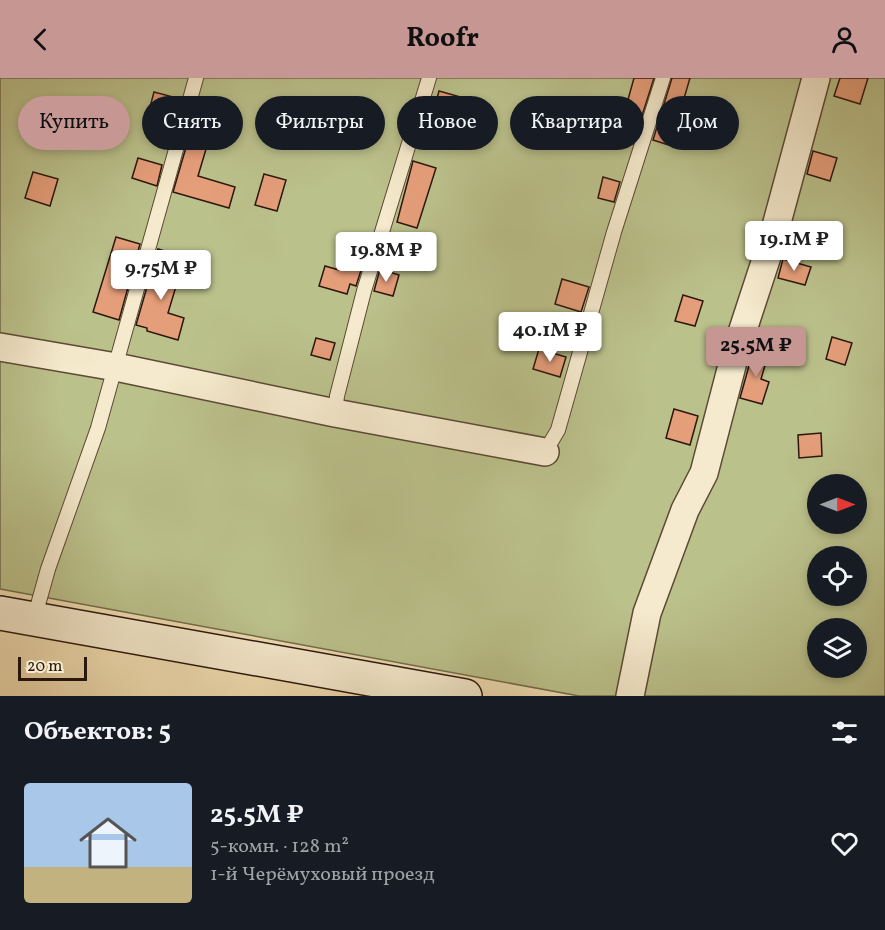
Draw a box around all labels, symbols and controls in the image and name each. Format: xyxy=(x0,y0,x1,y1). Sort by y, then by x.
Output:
text: Roofr xyxy=(406,20,479,58)
icon: back xyxy=(24,23,57,56)
icon: person xyxy=(828,23,861,56)
chip: Купить xyxy=(18,96,130,150)
chip: Снять xyxy=(142,96,243,150)
chip: Фильтры xyxy=(255,96,385,150)
chip: Новое xyxy=(397,96,498,150)
chip: Квартира xyxy=(510,96,644,150)
chip: Дом xyxy=(656,96,739,150)
pin: 19.1M ₽ xyxy=(739,221,849,272)
text: 19.1M ₽ xyxy=(759,226,829,254)
pin: 19.8M ₽ xyxy=(331,232,441,283)
text: 19.8M ₽ xyxy=(350,237,422,265)
pin: 9.75M ₽ xyxy=(106,250,216,301)
text: 9.75M ₽ xyxy=(125,255,197,283)
pin: 40.1M ₽ xyxy=(495,312,605,363)
text: 40.1M ₽ xyxy=(513,317,587,345)
pin: 25.5M ₽ xyxy=(701,327,811,378)
text: 25.5M ₽ xyxy=(720,332,792,360)
north arrow xyxy=(807,474,867,534)
map controls xyxy=(807,474,867,678)
button: locate xyxy=(807,546,867,606)
button: layers xyxy=(807,618,867,678)
scale bar xyxy=(18,654,87,682)
text: 20 m xyxy=(27,656,62,678)
text: Объектов: 5 xyxy=(24,714,171,750)
icon: filters xyxy=(828,716,861,749)
text: 25.5M ₽ xyxy=(210,797,304,833)
icon: home xyxy=(72,807,144,879)
icon: heart xyxy=(828,827,861,860)
text: 5-комн. · 128 m² xyxy=(210,833,349,861)
text: 1-й Черёмуховый проезд xyxy=(210,861,435,889)

